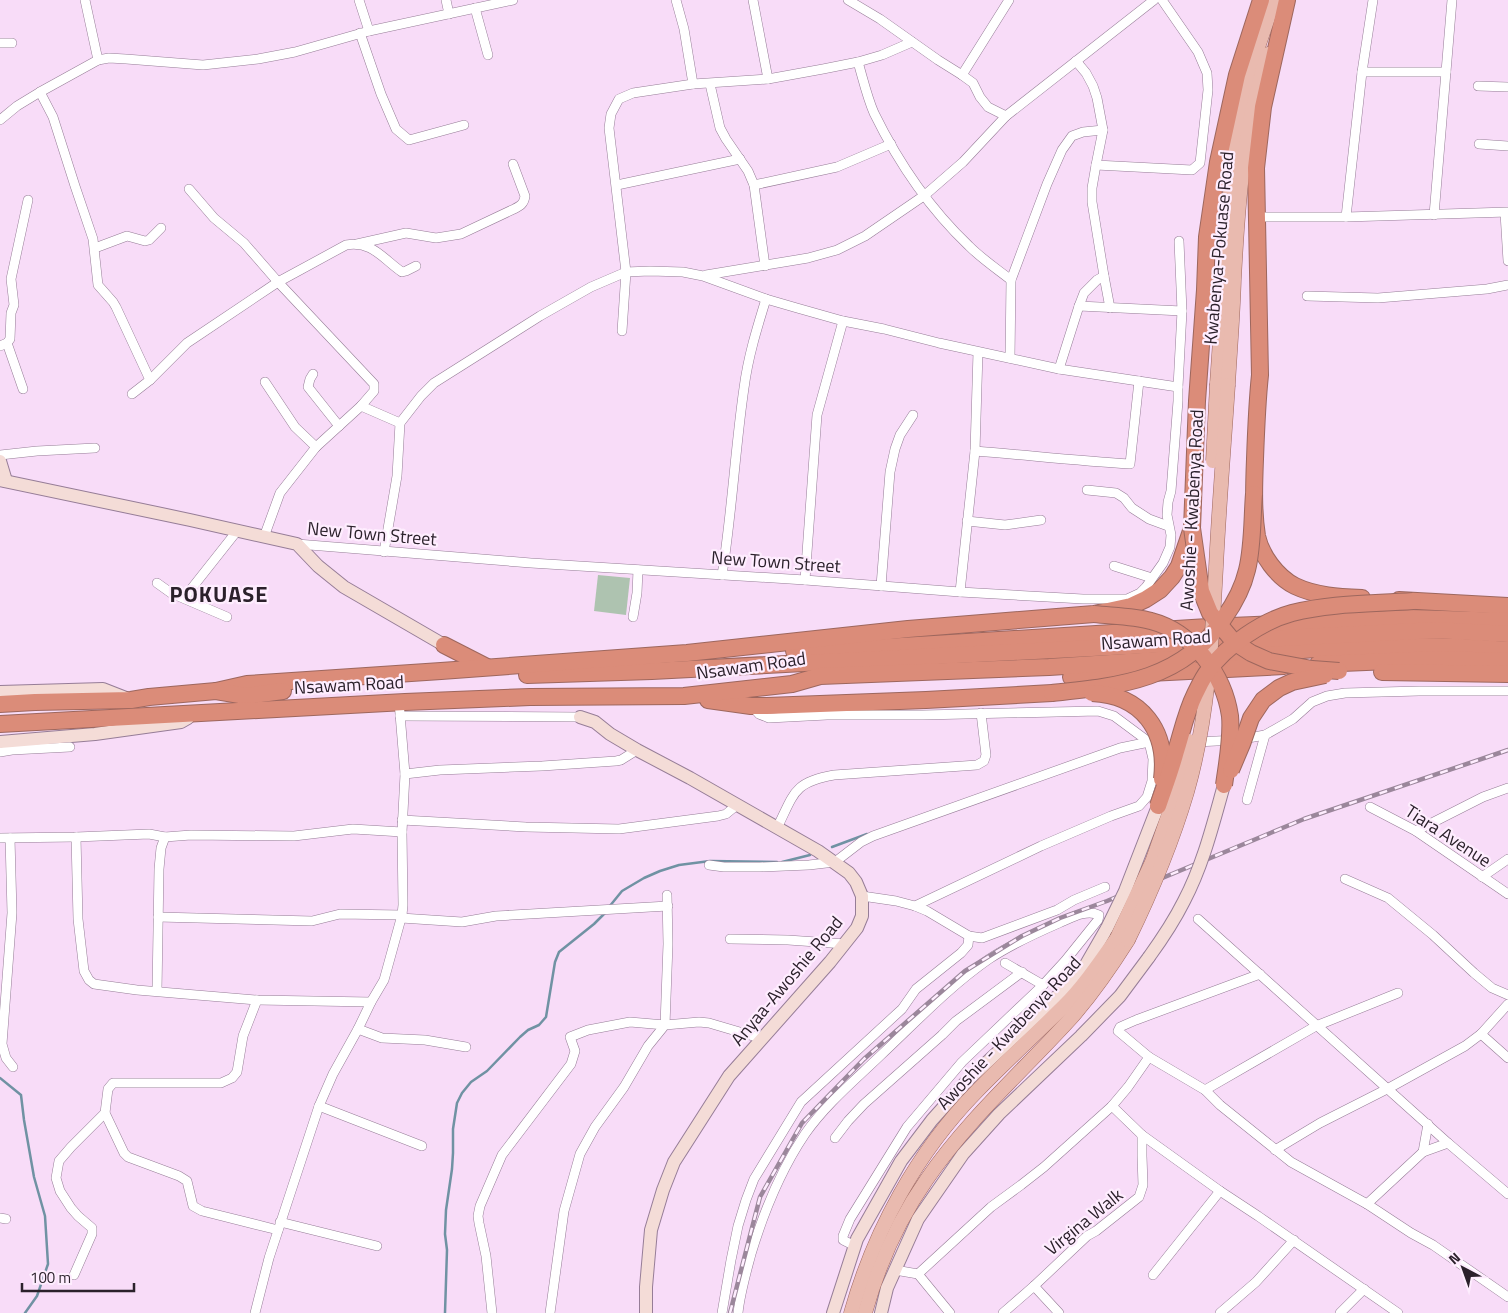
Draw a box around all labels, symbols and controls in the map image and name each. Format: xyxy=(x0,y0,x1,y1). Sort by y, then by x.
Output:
street label: Kwabenya-Pokuase Road xyxy=(1197,150,1240,346)
street label: Awoshie - Kwabenya Road xyxy=(1173,409,1210,611)
street label: New Town Street xyxy=(306,514,439,553)
street label: New Town Street xyxy=(710,544,842,580)
district label: POKUASE xyxy=(170,577,268,611)
street label: Nsawam Road xyxy=(1100,622,1212,657)
street label: Nsawam Road xyxy=(694,644,807,687)
street label: Nsawam Road xyxy=(293,668,405,701)
street label: Tiara Avenue xyxy=(1400,798,1497,874)
street label: Anyaa-Awoshie Road xyxy=(724,910,849,1051)
street label: Awoshie - Kwabenya Road xyxy=(930,950,1087,1116)
street label: Virgina Walk xyxy=(1039,1181,1129,1262)
north arrow xyxy=(1438,1243,1488,1293)
text: N xyxy=(1444,1247,1465,1269)
scale bar xyxy=(22,1260,135,1292)
text: 100 m xyxy=(30,1266,71,1289)

